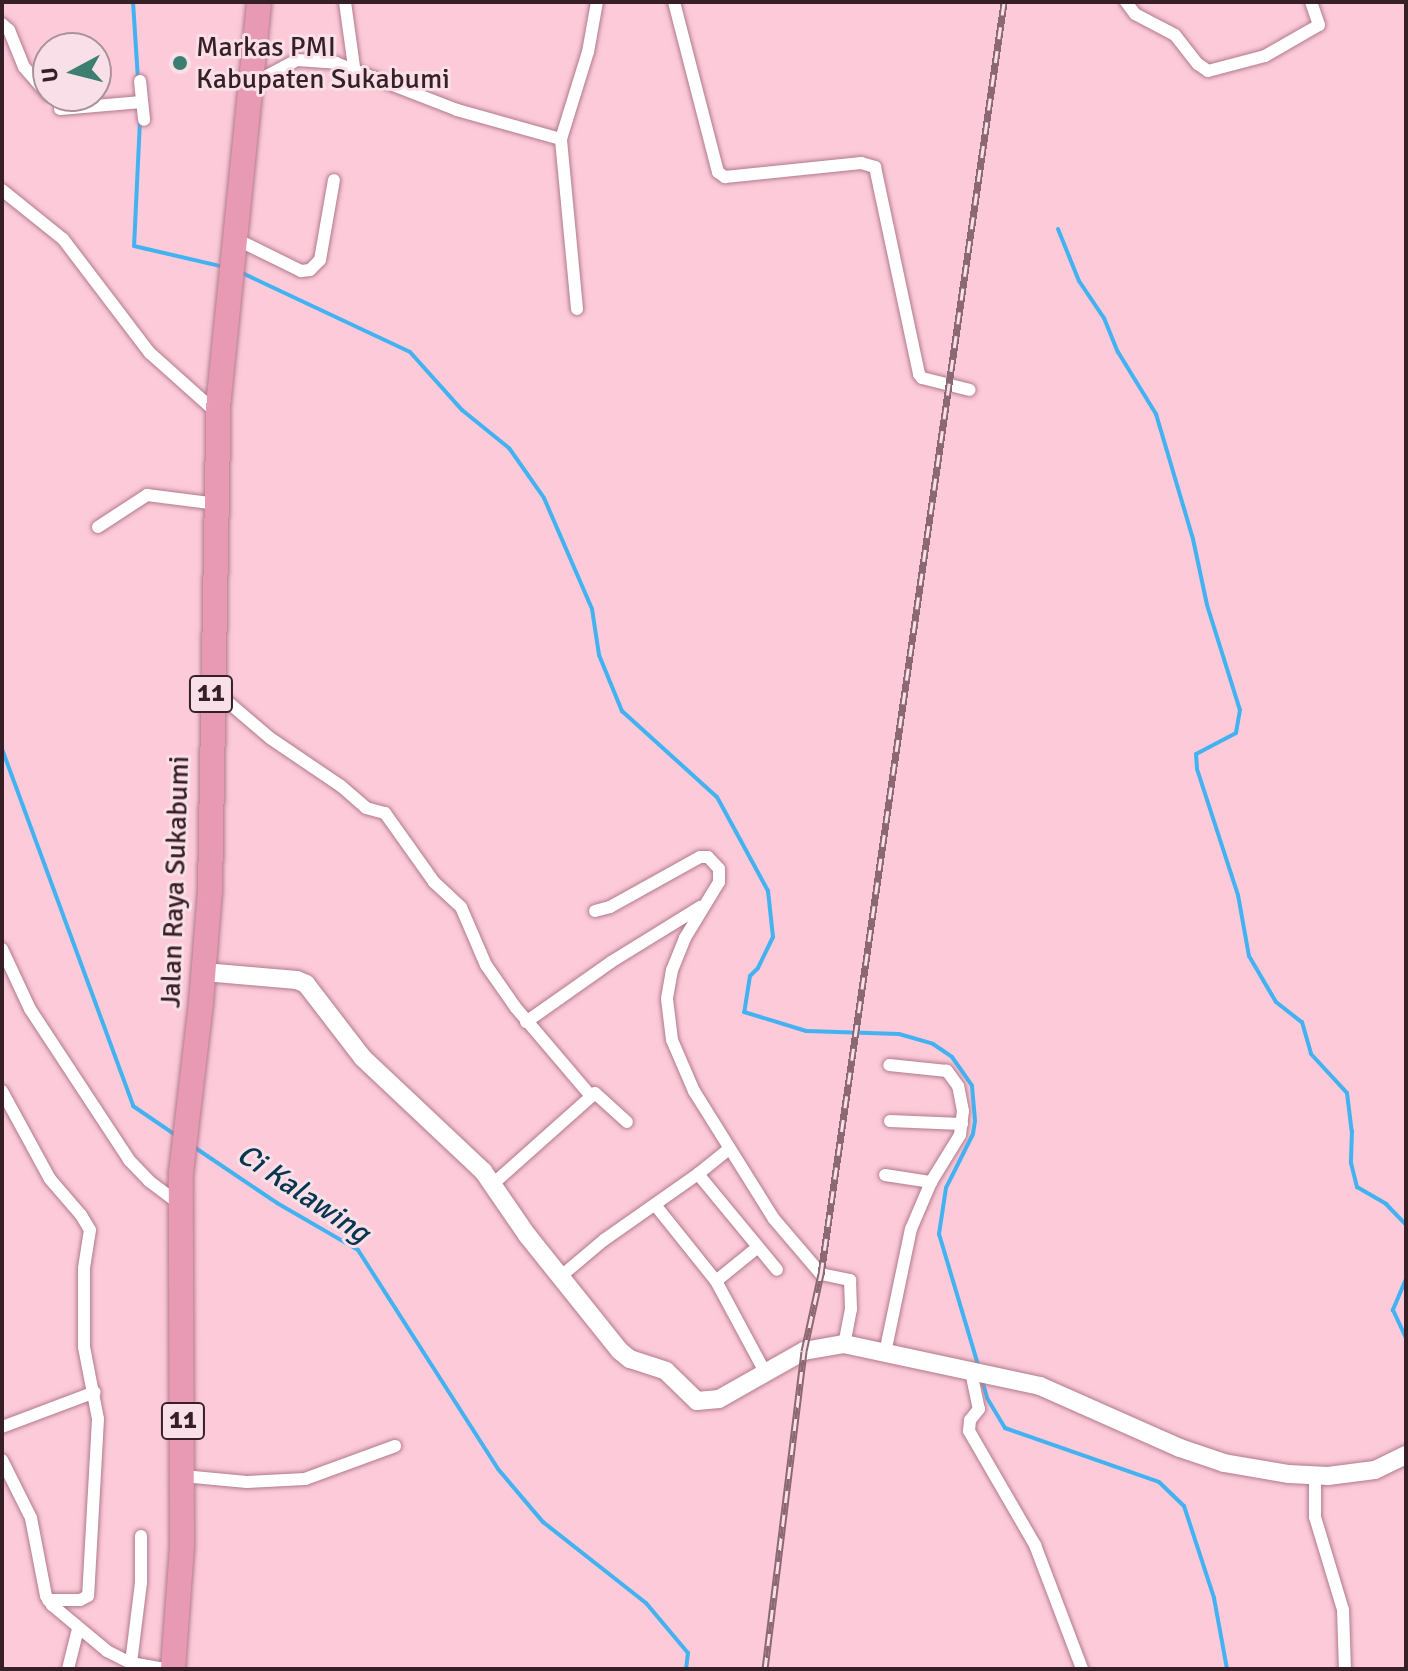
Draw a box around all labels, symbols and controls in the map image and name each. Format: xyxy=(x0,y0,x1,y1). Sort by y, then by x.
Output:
place label: Markas PMI Kabupaten Sukabumi xyxy=(196,30,450,96)
north arrow xyxy=(32,32,112,112)
marker: Markas PMI Kabupaten Sukabumi xyxy=(171,54,189,72)
text: U xyxy=(35,66,64,84)
road number: 11 xyxy=(187,672,235,716)
street label: Jalan Raya Sukabumi xyxy=(154,755,196,1009)
water label: Ci Kalawing xyxy=(230,1137,376,1251)
road number: 11 xyxy=(159,1399,207,1443)

